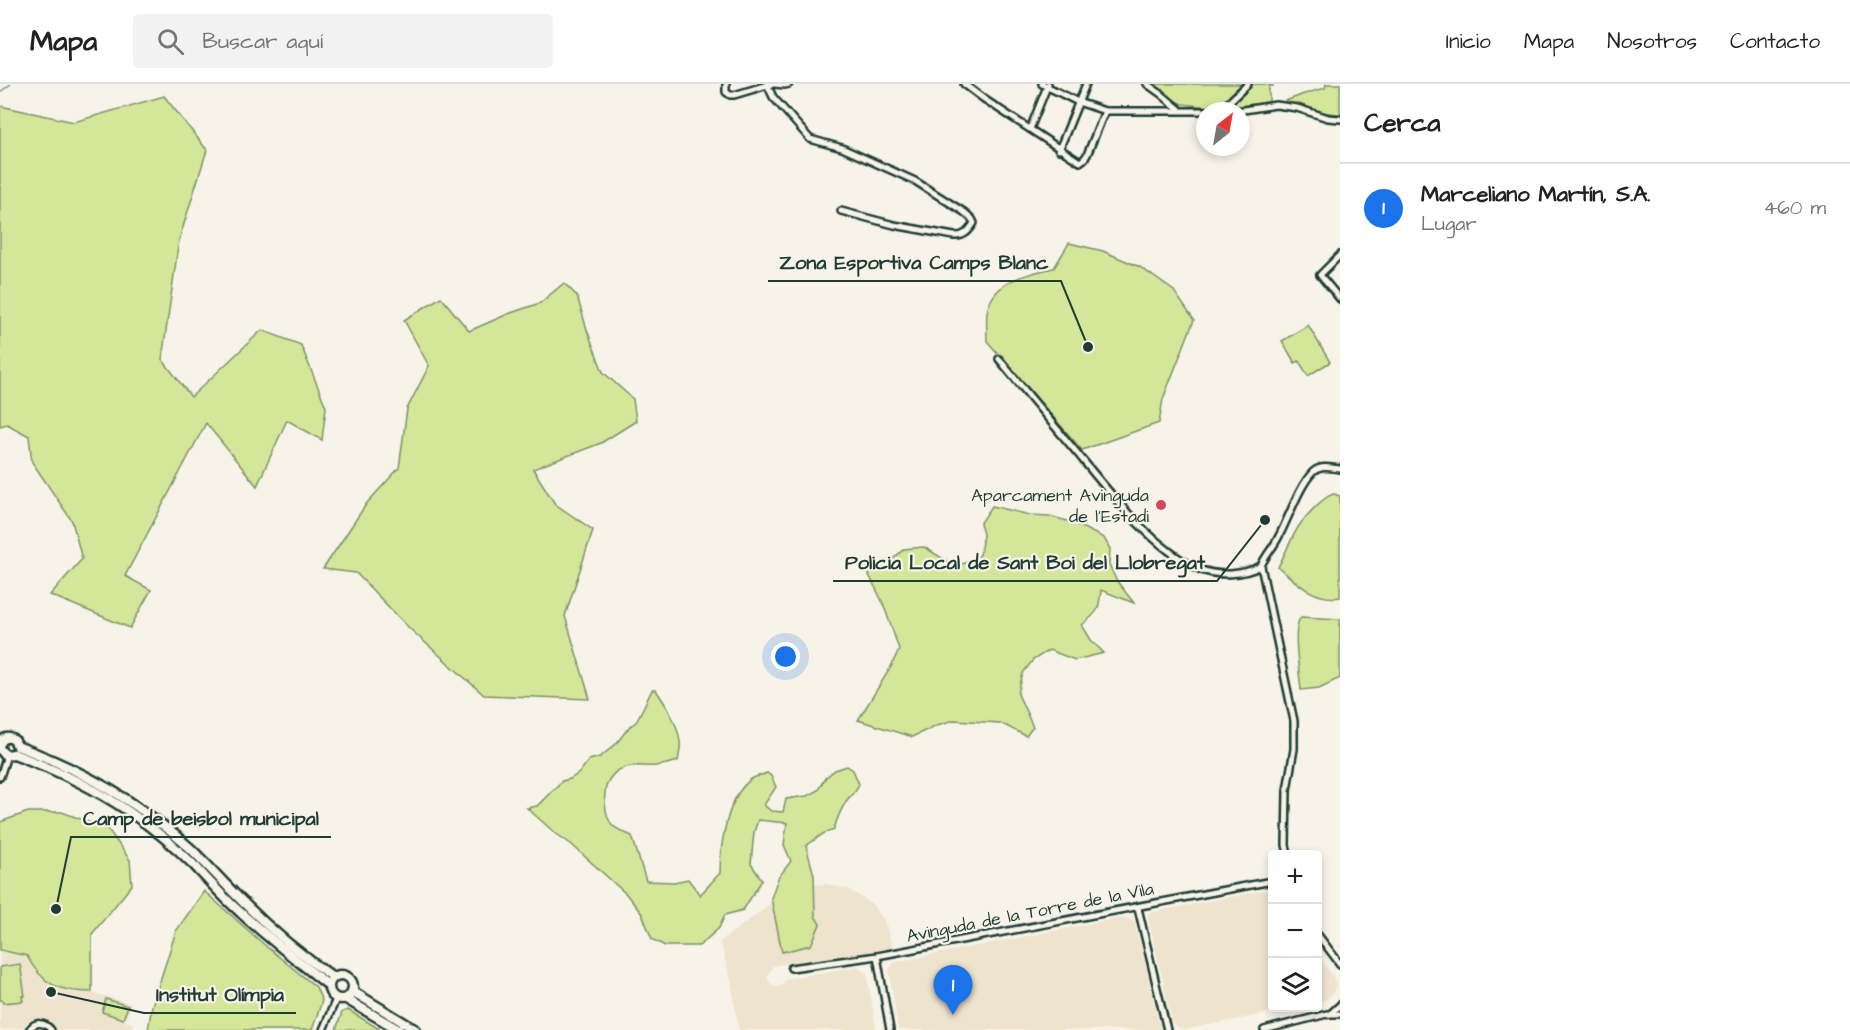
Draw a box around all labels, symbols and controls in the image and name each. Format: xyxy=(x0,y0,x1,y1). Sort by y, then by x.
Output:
search box xyxy=(133,14,553,68)
text: Mapa xyxy=(30,22,97,61)
icon: search xyxy=(154,25,187,58)
text: Buscar aquí xyxy=(202,26,323,57)
text: Inicio xyxy=(1446,27,1491,56)
text: Mapa xyxy=(1524,27,1574,56)
text: Nosotros xyxy=(1607,27,1697,56)
text: Contacto xyxy=(1730,27,1820,56)
north arrow xyxy=(1196,102,1250,156)
text: Cerca xyxy=(1364,105,1441,141)
text: Marceliano Martín, S.A. xyxy=(1421,179,1650,210)
text: 1 xyxy=(1382,194,1385,222)
text: 460 m xyxy=(1764,194,1826,222)
text: Lugar xyxy=(1421,210,1477,238)
callout: Zona Esportiva Camps Blanc xyxy=(768,243,1061,281)
text: Zona Esportiva Camps Blanc xyxy=(779,249,1049,277)
place label: Aparcament Avinguda de l'Estadi xyxy=(971,483,1149,529)
marker: Aparcament Avinguda de l'Estadi xyxy=(1154,498,1168,512)
callout: Policia Local de Sant Boi del Llobregat xyxy=(833,543,1217,581)
text: Policia Local de Sant Boi del Llobregat xyxy=(845,549,1206,578)
your location xyxy=(771,642,800,671)
callout: Camp de beisbol municipal xyxy=(71,799,331,837)
text: Camp de beisbol municipal xyxy=(83,805,319,833)
map controls xyxy=(1268,850,1322,1012)
button: + xyxy=(1268,850,1322,904)
street label: Avinguda de la Torre de la Vila xyxy=(904,876,1156,950)
button: − xyxy=(1268,904,1322,958)
button: layers xyxy=(1268,958,1322,1012)
pin: 1 xyxy=(934,966,972,1015)
callout: Institut Olímpia xyxy=(144,975,296,1013)
text: Institut Olímpia xyxy=(156,981,285,1009)

